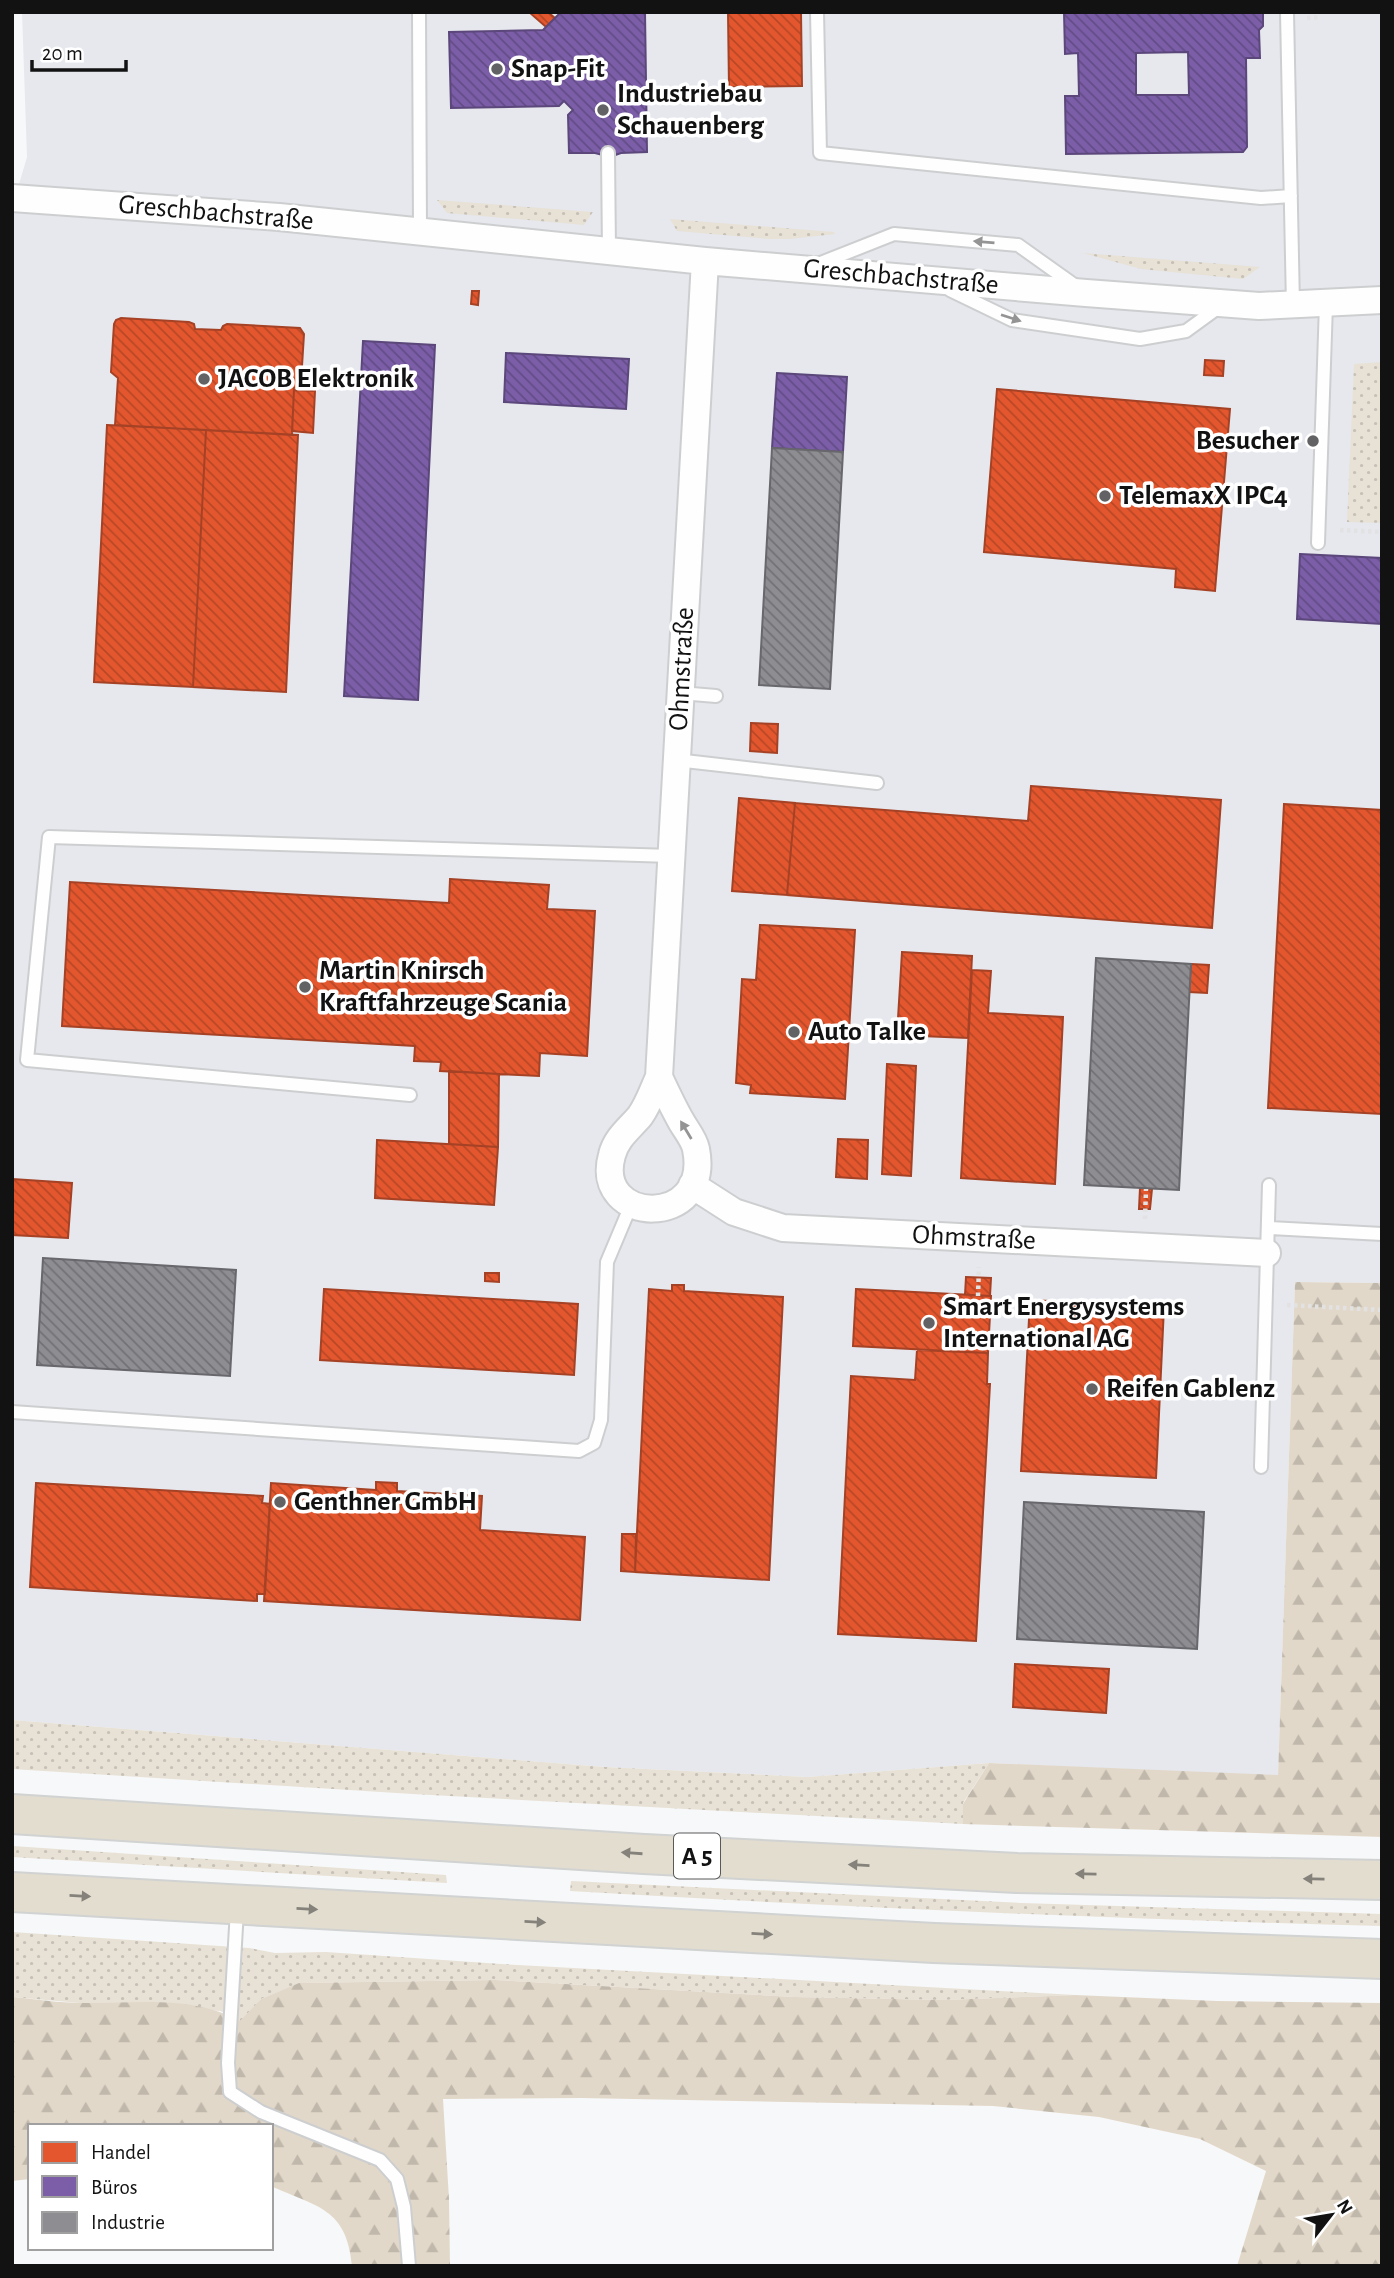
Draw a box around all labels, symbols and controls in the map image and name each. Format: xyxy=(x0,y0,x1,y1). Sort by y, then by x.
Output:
scale bar xyxy=(32,28,126,72)
text: 20 m xyxy=(42,43,83,64)
place label: Snap-Fit xyxy=(511,55,605,83)
marker: Snap-Fit xyxy=(489,61,505,77)
place label: Industriebau Schauenberg xyxy=(617,80,765,140)
marker: Industriebau Schauenberg xyxy=(595,102,611,118)
street label: Greschbachstraße xyxy=(117,191,315,235)
one-way arrow xyxy=(973,236,995,247)
street label: Greschbachstraße xyxy=(802,255,1000,299)
one-way arrow xyxy=(1001,313,1022,324)
place label: JACOB Elektronik xyxy=(218,365,414,393)
marker: JACOB Elektronik xyxy=(196,371,212,387)
place label: Besucher xyxy=(1196,427,1299,455)
marker: Besucher xyxy=(1305,433,1321,449)
place label: TelemaxX IPC4 xyxy=(1119,482,1288,510)
marker: TelemaxX IPC4 xyxy=(1097,488,1113,504)
street label: Ohmstraße xyxy=(665,606,699,732)
place label: Martin Knirsch Kraftfahrzeuge Scania xyxy=(319,957,567,1017)
marker: Martin Knirsch Kraftfahrzeuge Scania xyxy=(297,979,313,995)
place label: Auto Talke xyxy=(808,1018,926,1046)
marker: Auto Talke xyxy=(786,1024,802,1040)
one-way arrow xyxy=(680,1120,693,1139)
street label: Ohmstraße xyxy=(911,1221,1037,1255)
place label: Smart Energysystems International AG xyxy=(943,1293,1184,1353)
marker: Smart Energysystems International AG xyxy=(921,1315,937,1331)
place label: Reifen Gablenz xyxy=(1106,1375,1275,1403)
marker: Reifen Gablenz xyxy=(1084,1381,1100,1397)
place label: Genthner GmbH xyxy=(294,1488,477,1516)
marker: Genthner GmbH xyxy=(272,1494,288,1510)
road number: A 5 xyxy=(674,1834,720,1879)
one-way arrow xyxy=(620,1847,642,1858)
one-way arrow xyxy=(848,1859,870,1870)
one-way arrow xyxy=(1075,1868,1097,1880)
one-way arrow xyxy=(1302,1873,1324,1885)
one-way arrow xyxy=(70,1890,92,1901)
one-way arrow xyxy=(297,1904,319,1915)
one-way arrow xyxy=(524,1916,546,1927)
one-way arrow xyxy=(751,1928,773,1939)
legend xyxy=(28,2124,273,2250)
text: Handel xyxy=(91,2142,151,2163)
text: Büros xyxy=(91,2177,138,2198)
north arrow xyxy=(1296,2180,1366,2250)
text: N xyxy=(1333,2196,1356,2218)
text: Industrie xyxy=(91,2212,165,2233)

